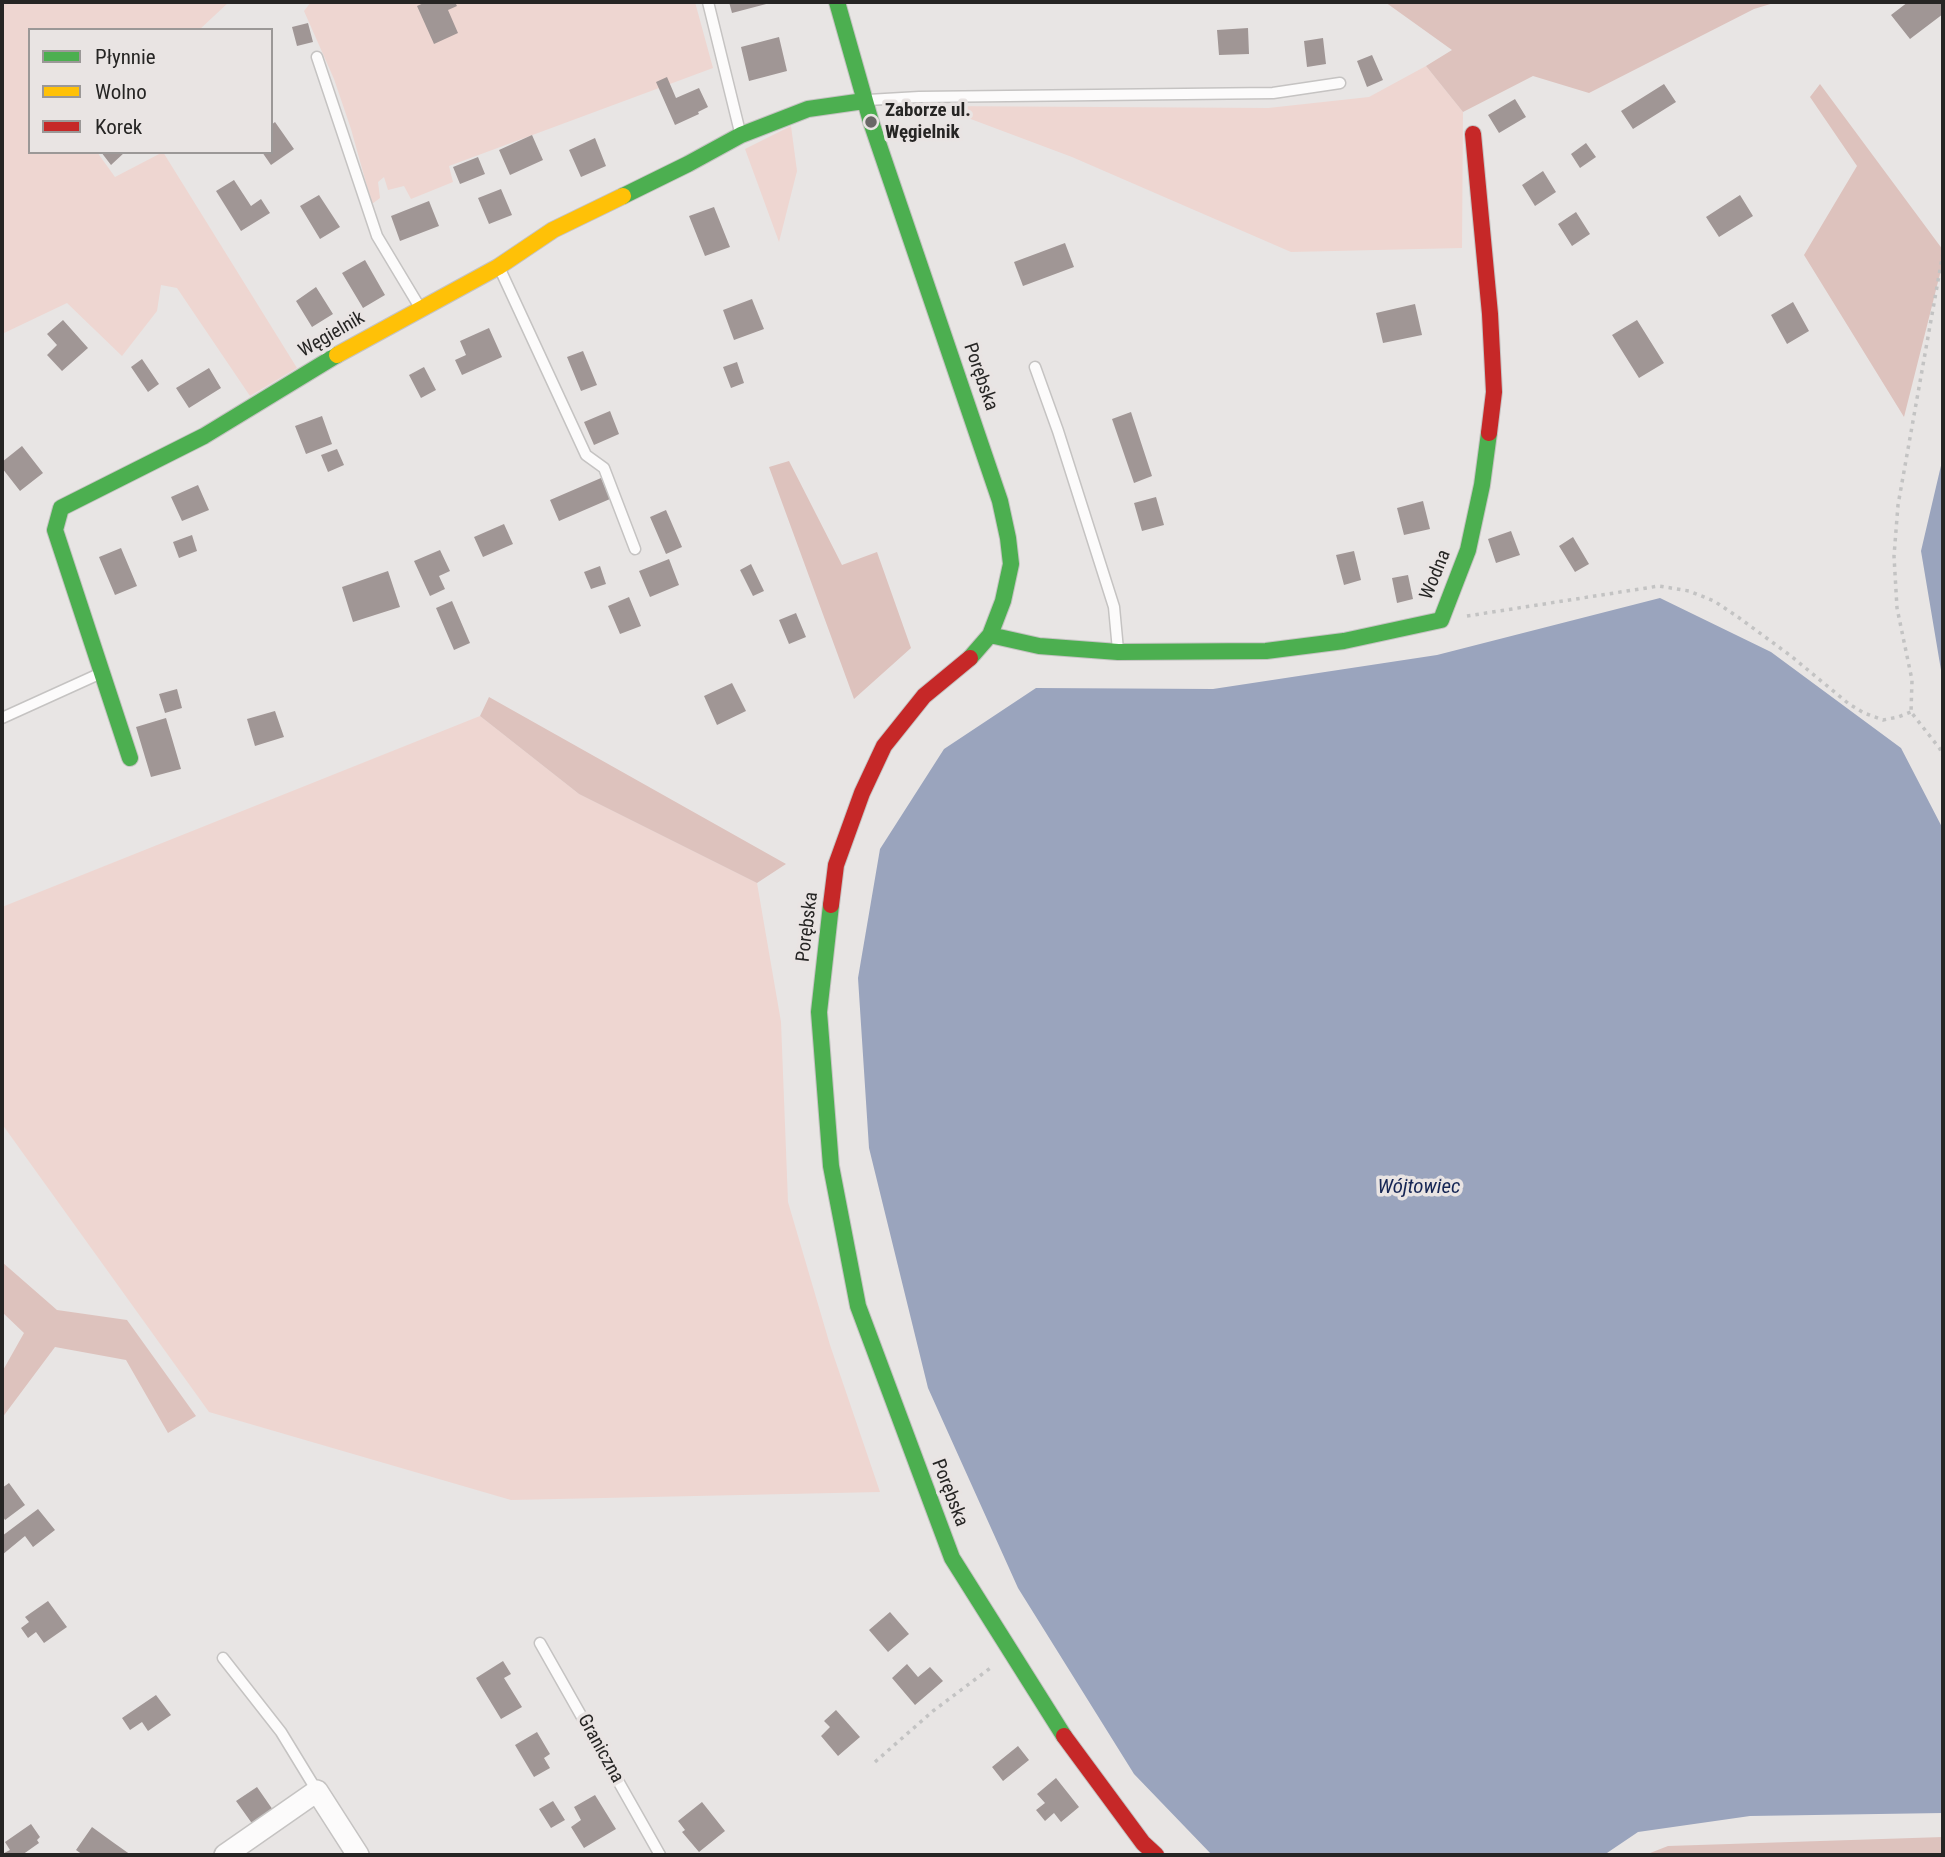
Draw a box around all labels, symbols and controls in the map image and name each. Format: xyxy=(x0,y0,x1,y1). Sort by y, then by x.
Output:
legend xyxy=(28,28,273,154)
text: Płynnie xyxy=(95,45,156,69)
text: Wolno xyxy=(95,80,147,104)
place label: Zaborze ul. Węgielnik xyxy=(885,100,971,144)
marker: Zaborze ul. Węgielnik xyxy=(863,114,879,130)
text: Korek xyxy=(95,115,142,139)
street label: Węgielnik xyxy=(295,307,369,363)
street label: Porębska xyxy=(958,340,1002,414)
street label: Wodna xyxy=(1416,547,1456,603)
street label: Porębska xyxy=(792,891,824,963)
water label: Wójtowiec xyxy=(1378,1175,1460,1201)
street label: Porębska xyxy=(926,1456,972,1530)
street label: Graniczna xyxy=(572,1711,628,1787)

